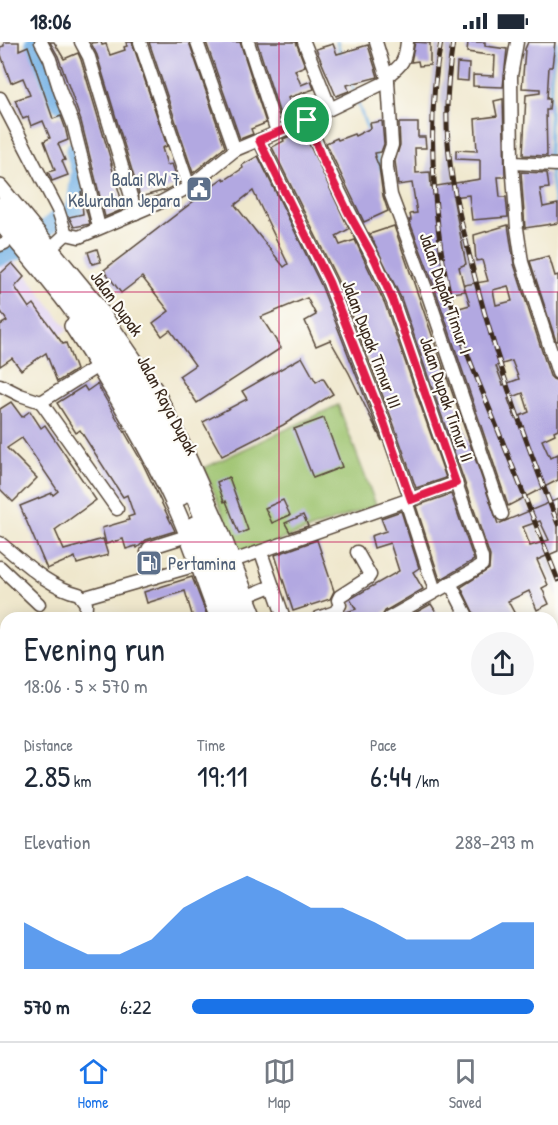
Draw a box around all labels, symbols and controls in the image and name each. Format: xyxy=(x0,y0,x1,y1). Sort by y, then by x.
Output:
text: 18:06 xyxy=(30,6,71,36)
pin xyxy=(281,94,332,145)
icon: arrive xyxy=(290,103,323,136)
place label: Balai RW 7 Kelurahan Jepara xyxy=(68,167,180,213)
public building icon: Balai RW 7 Kelurahan Jepara xyxy=(184,174,214,204)
street label: Jalan Dupak Timur I xyxy=(413,229,479,357)
street label: Jalan Dupak xyxy=(85,265,150,341)
street label: Jalan Dupak Timur III xyxy=(336,276,408,412)
street label: Jalan Dupak Timur II xyxy=(414,333,480,465)
street label: Jalan Raya Dupak xyxy=(131,351,205,460)
fuel station icon: Pertamina xyxy=(134,548,164,578)
place label: Pertamina xyxy=(168,551,235,576)
text: Evening run xyxy=(24,627,165,671)
button: share xyxy=(471,632,534,695)
text: 18:06 · 5 × 570 m xyxy=(24,672,148,699)
text: Distance xyxy=(24,734,73,756)
text: Time xyxy=(197,734,225,756)
text: Pace xyxy=(370,734,397,756)
text: 2.85 xyxy=(24,756,70,796)
text: 19:11 xyxy=(197,756,248,796)
text: 6:44 xyxy=(370,756,411,796)
text: km xyxy=(70,770,91,792)
text: /km xyxy=(411,770,439,792)
text: Elevation xyxy=(24,828,90,855)
text: 288–293 m xyxy=(455,828,534,855)
text: 570 m xyxy=(24,993,70,1020)
text: 6:22 xyxy=(120,993,151,1020)
tab: Home xyxy=(77,1055,110,1113)
tab: Map xyxy=(263,1055,296,1113)
tab: Saved xyxy=(449,1055,482,1113)

